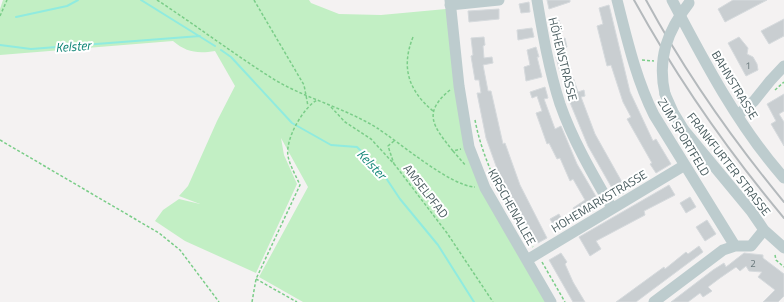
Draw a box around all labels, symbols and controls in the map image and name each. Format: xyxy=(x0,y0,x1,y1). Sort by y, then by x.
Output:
street label: HÖHENSTRASSE xyxy=(543,15,583,103)
water label: Kelster xyxy=(55,35,93,57)
street label: BAHNSTRASSE xyxy=(707,47,763,123)
house number: 1 xyxy=(745,58,751,73)
street label: ZUM SPORTFELD xyxy=(653,94,715,180)
street label: FRANKFURTER STRASSE xyxy=(682,108,776,220)
water label: Kelster xyxy=(353,144,393,185)
street label: AMSELPFAD xyxy=(399,160,453,222)
street label: KIRSCHENALLEE xyxy=(483,165,541,249)
street label: HOHEMARKSTRASSE xyxy=(547,165,651,237)
house number: 2 xyxy=(750,256,756,271)

